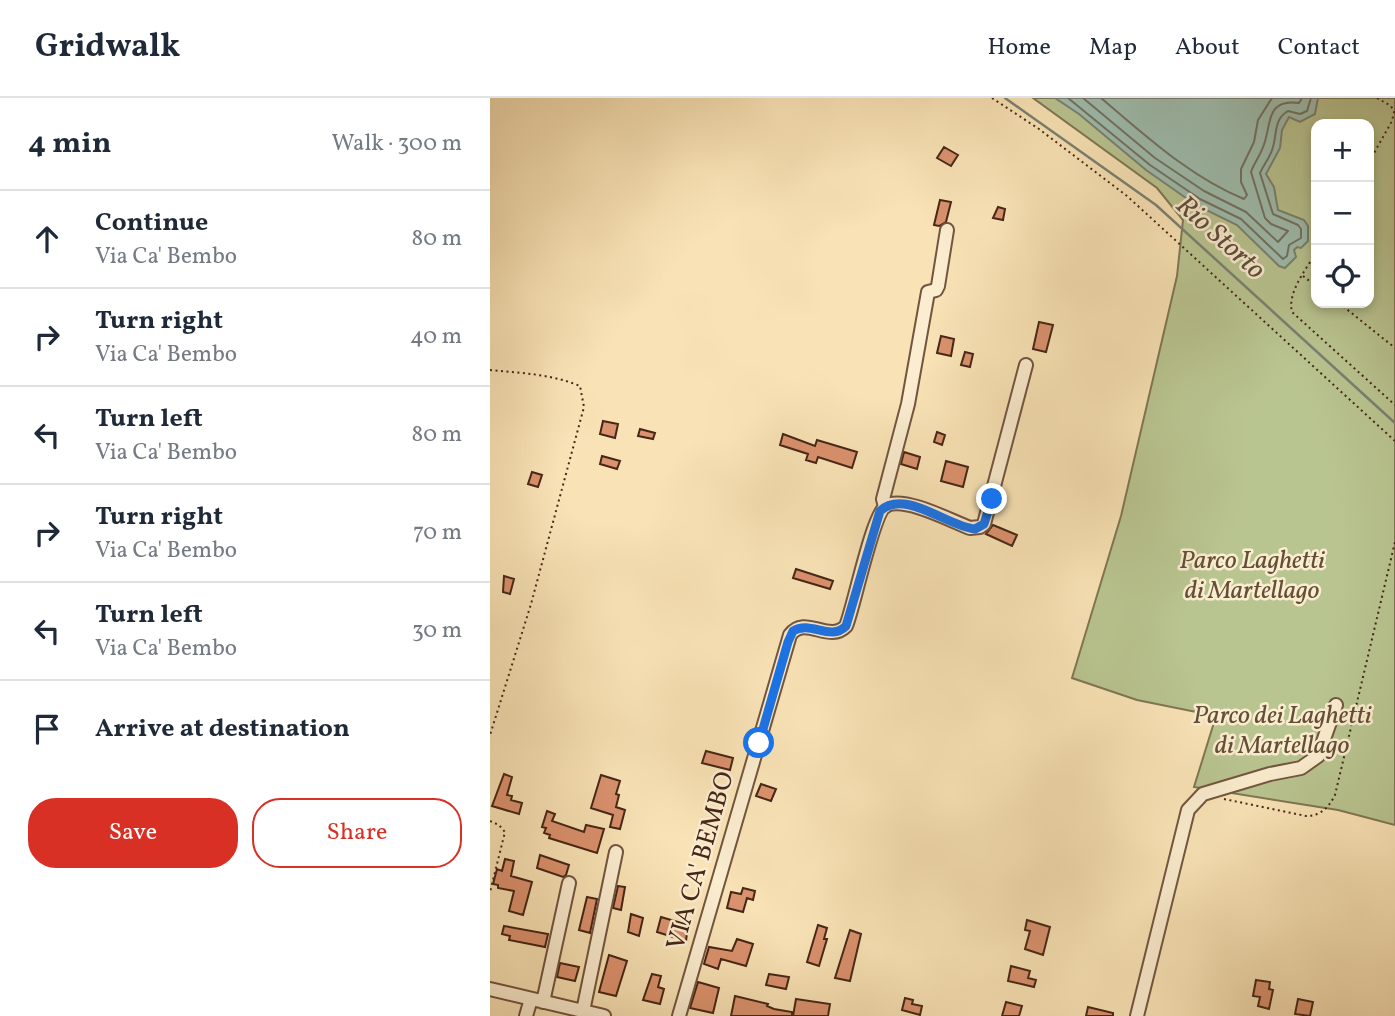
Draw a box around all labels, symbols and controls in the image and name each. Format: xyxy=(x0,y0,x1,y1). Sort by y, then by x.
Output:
text: Gridwalk xyxy=(35,25,180,71)
text: Home xyxy=(987,31,1051,65)
text: Map xyxy=(1089,31,1137,65)
text: About xyxy=(1175,31,1240,65)
text: Contact xyxy=(1278,31,1360,65)
map controls xyxy=(1311,119,1374,308)
button: + xyxy=(1311,119,1374,182)
text: 4 min xyxy=(28,123,112,165)
text: Walk · 300 m xyxy=(332,128,462,160)
button: − xyxy=(1311,182,1374,245)
water label: Rio Storto xyxy=(1166,187,1274,289)
text: Continue xyxy=(95,205,208,241)
icon: ahead xyxy=(28,220,66,258)
text: 80 m xyxy=(412,223,462,255)
text: Via Ca' Bembo xyxy=(95,241,237,273)
button: locate xyxy=(1311,245,1374,308)
text: Turn right xyxy=(95,303,223,339)
icon: right xyxy=(28,318,66,356)
text: 40 m xyxy=(410,321,462,353)
text: Via Ca' Bembo xyxy=(95,339,237,371)
text: Turn left xyxy=(95,401,203,437)
icon: left xyxy=(28,416,66,454)
text: 80 m xyxy=(412,419,462,451)
text: Via Ca' Bembo xyxy=(95,437,237,469)
route end xyxy=(976,483,1007,514)
text: Turn right xyxy=(95,499,223,535)
icon: right xyxy=(28,514,66,552)
text: 70 m xyxy=(413,517,462,549)
text: Via Ca' Bembo xyxy=(95,535,237,567)
park label: Parco Laghetti di Martellago xyxy=(1179,543,1325,609)
text: Turn left xyxy=(95,597,203,633)
icon: left xyxy=(28,612,66,650)
text: 30 m xyxy=(412,615,462,647)
text: Via Ca' Bembo xyxy=(95,633,237,665)
park label: Parco dei Laghetti di Martellago xyxy=(1193,698,1372,764)
icon: arrive xyxy=(28,710,66,748)
text: Arrive at destination xyxy=(95,711,350,747)
route start xyxy=(743,727,774,758)
street label: VIA CA' BEMBO xyxy=(658,767,744,955)
button: Save xyxy=(28,798,238,868)
button: Share xyxy=(252,798,462,868)

